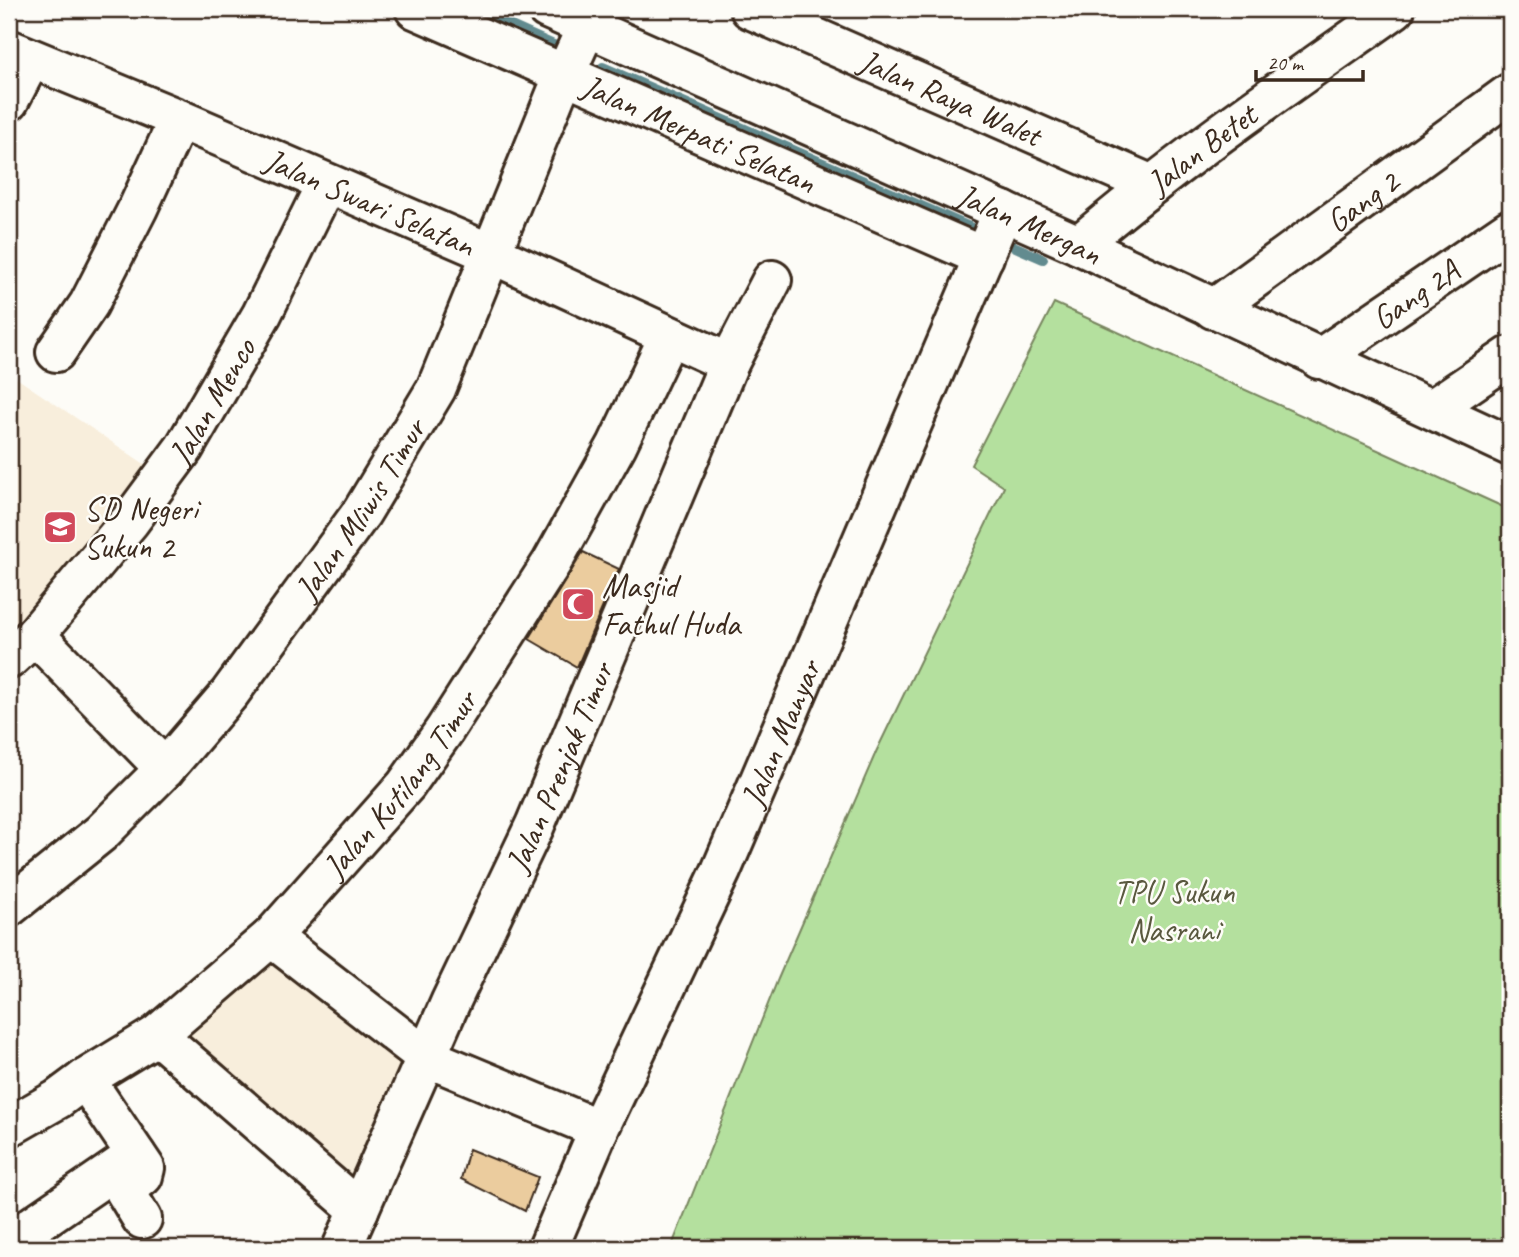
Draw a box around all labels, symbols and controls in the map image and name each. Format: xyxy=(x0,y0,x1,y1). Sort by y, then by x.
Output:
scale bar xyxy=(1256,38,1363,82)
street label: Jalan Raya Walet xyxy=(851,39,1050,157)
text: 20 m xyxy=(1267,50,1305,76)
street label: Jalan Merpati Selatan xyxy=(574,64,822,203)
street label: Jalan Betet xyxy=(1137,93,1267,205)
street label: Jalan Swari Selatan xyxy=(257,138,482,266)
street label: Gang 2 xyxy=(1318,159,1410,242)
street label: Jalan Mergan xyxy=(949,173,1108,275)
street label: Gang 2A xyxy=(1364,249,1468,339)
street label: Jalan Menco xyxy=(158,329,266,475)
street label: Jalan Mliwis Timur xyxy=(284,409,437,610)
place label: SD Negeri Sukun 2 xyxy=(84,488,201,568)
school or university icon: SD Negeri Sukun 2 xyxy=(41,508,79,546)
place label: Masjid Fathul Huda xyxy=(602,565,743,645)
mosque icon: Masjid Fathul Huda xyxy=(559,585,597,623)
street label: Jalan Manyar xyxy=(730,652,832,815)
street label: Jalan Prenjak Timur xyxy=(495,654,624,880)
street label: Jalan Kutilang Timur xyxy=(312,681,488,888)
park label: TPU Sukun Nasrani xyxy=(1113,871,1235,951)

